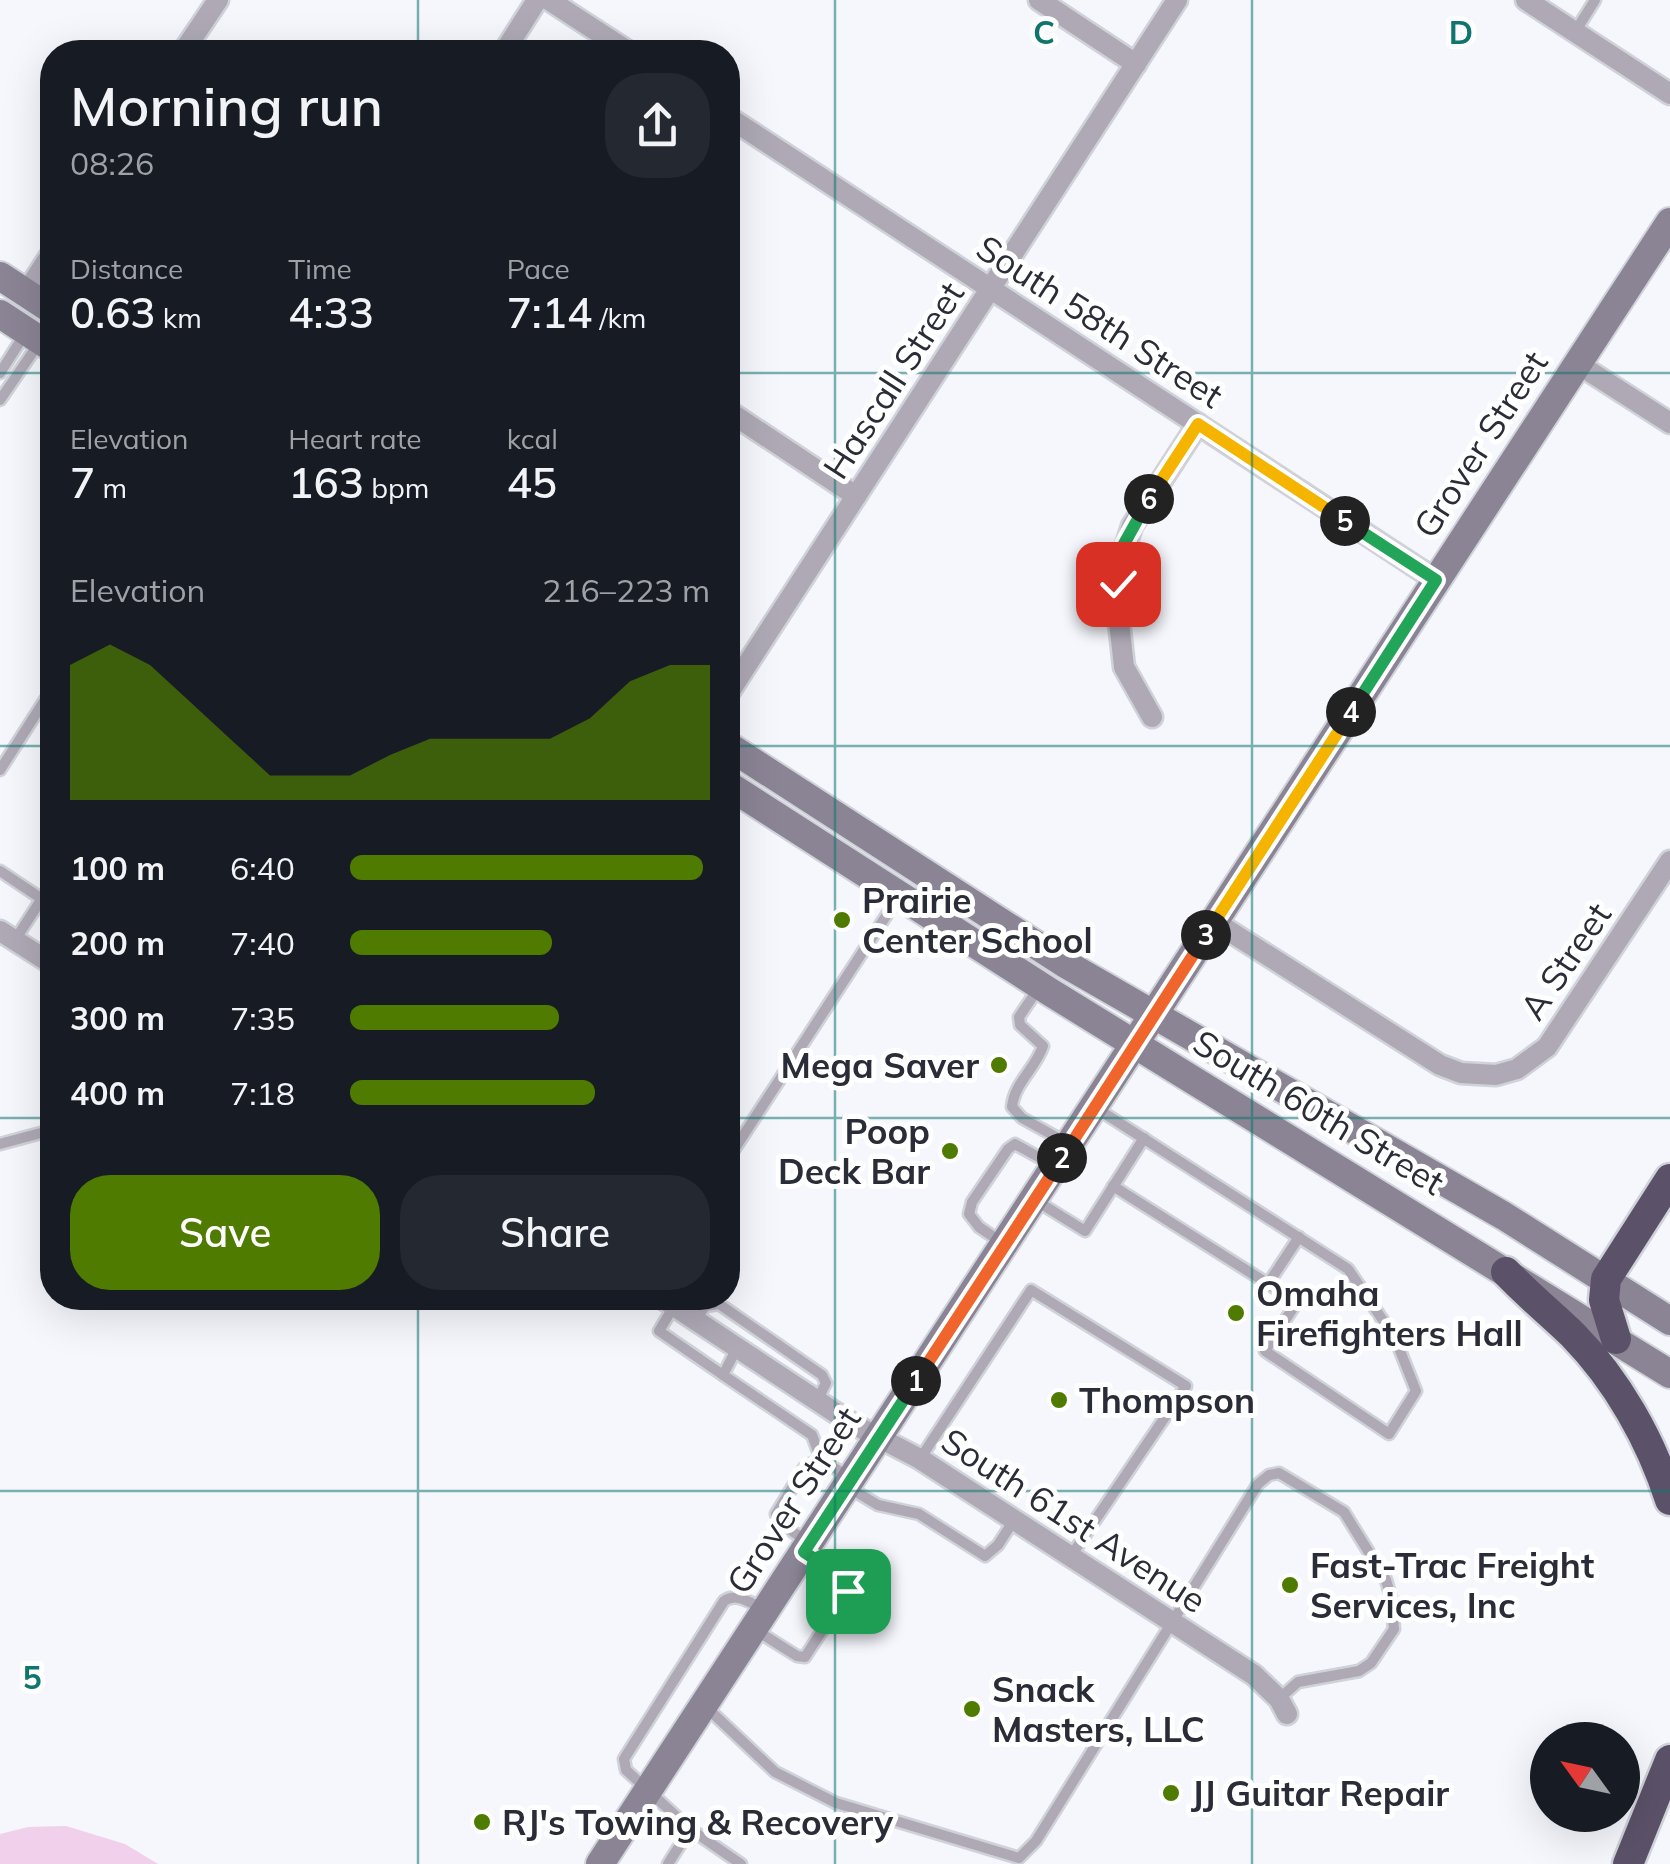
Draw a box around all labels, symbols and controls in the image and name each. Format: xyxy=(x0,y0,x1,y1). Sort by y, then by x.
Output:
text: C xyxy=(1033,12,1055,52)
text: D xyxy=(1449,12,1473,52)
text: Morning run xyxy=(70,71,383,140)
button: share xyxy=(605,73,710,178)
text: 08:26 xyxy=(70,143,154,183)
street label: South 58th Street xyxy=(969,225,1231,417)
text: Distance xyxy=(70,251,183,286)
text: Time xyxy=(288,251,352,286)
text: Pace xyxy=(507,251,570,286)
street label: Hascall Street xyxy=(813,273,973,487)
text: 0.63 xyxy=(70,286,156,339)
text: 4:33 xyxy=(288,286,374,339)
text: 7:14 xyxy=(507,286,592,339)
text: km xyxy=(156,300,202,335)
text: /km xyxy=(592,300,646,335)
street label: Grover Street xyxy=(1403,342,1557,546)
text: Elevation xyxy=(70,421,188,456)
text: Heart rate xyxy=(288,421,422,456)
text: kcal xyxy=(507,421,558,456)
text: 7 xyxy=(70,456,95,509)
text: 163 xyxy=(288,456,364,509)
text: 45 xyxy=(507,456,557,509)
text: m xyxy=(95,470,127,505)
text: bpm xyxy=(364,470,429,505)
pin: 6 xyxy=(1124,474,1174,524)
text: 6 xyxy=(1141,481,1157,516)
pin: 5 xyxy=(1320,496,1370,546)
text: 5 xyxy=(1337,503,1353,538)
pin xyxy=(1076,542,1161,627)
icon: check xyxy=(1091,557,1146,612)
text: Elevation xyxy=(70,570,205,610)
text: 216–223 m xyxy=(542,570,710,610)
pin: 4 xyxy=(1326,687,1376,737)
text: 4 xyxy=(1343,694,1359,729)
text: 100 m xyxy=(70,848,165,888)
text: 6:40 xyxy=(230,848,295,888)
place label: Prairie Center School xyxy=(862,878,1093,962)
street label: A Street xyxy=(1510,894,1620,1028)
marker: Prairie Center School xyxy=(831,909,853,931)
pin: 3 xyxy=(1181,910,1231,960)
text: 3 xyxy=(1198,917,1214,952)
text: 200 m xyxy=(70,923,165,963)
text: 7:40 xyxy=(230,923,295,963)
text: 300 m xyxy=(70,998,165,1038)
text: 7:35 xyxy=(230,998,295,1038)
street label: South 60th Street xyxy=(1186,1020,1452,1204)
place label: Mega Saver xyxy=(781,1043,979,1087)
marker: Mega Saver xyxy=(988,1054,1010,1076)
text: 400 m xyxy=(70,1073,165,1113)
text: 7:18 xyxy=(230,1073,295,1113)
place label: Poop Deck Bar xyxy=(778,1109,930,1193)
pin: 2 xyxy=(1037,1133,1087,1183)
marker: Poop Deck Bar xyxy=(939,1140,961,1162)
text: 2 xyxy=(1054,1140,1070,1175)
button: Save xyxy=(70,1175,380,1290)
button: Share xyxy=(400,1175,710,1290)
place label: Omaha Firefighters Hall xyxy=(1256,1271,1523,1355)
marker: Omaha Firefighters Hall xyxy=(1225,1302,1247,1324)
pin: 1 xyxy=(891,1356,941,1406)
text: 1 xyxy=(908,1363,924,1398)
place label: Thompson xyxy=(1079,1378,1255,1422)
marker: Thompson xyxy=(1048,1389,1070,1411)
street label: Grover Street xyxy=(716,1398,870,1602)
street label: South 61st Avenue xyxy=(934,1418,1214,1622)
place label: Fast-Trac Freight Services, Inc xyxy=(1310,1543,1594,1627)
pin xyxy=(806,1549,891,1634)
icon: arrive xyxy=(821,1564,876,1619)
marker: Fast-Trac Freight Services, Inc xyxy=(1279,1574,1301,1596)
text: 5 xyxy=(22,1657,42,1697)
place label: Snack Masters, LLC xyxy=(992,1667,1205,1751)
marker: Snack Masters, LLC xyxy=(961,1698,983,1720)
north arrow xyxy=(1530,1722,1640,1832)
map controls xyxy=(1530,1722,1640,1832)
place label: JJ Guitar Repair xyxy=(1191,1771,1449,1815)
marker: JJ Guitar Repair xyxy=(1160,1782,1182,1804)
place label: RJ's Towing & Recovery xyxy=(502,1800,894,1844)
marker: RJ's Towing & Recovery xyxy=(471,1811,493,1833)

